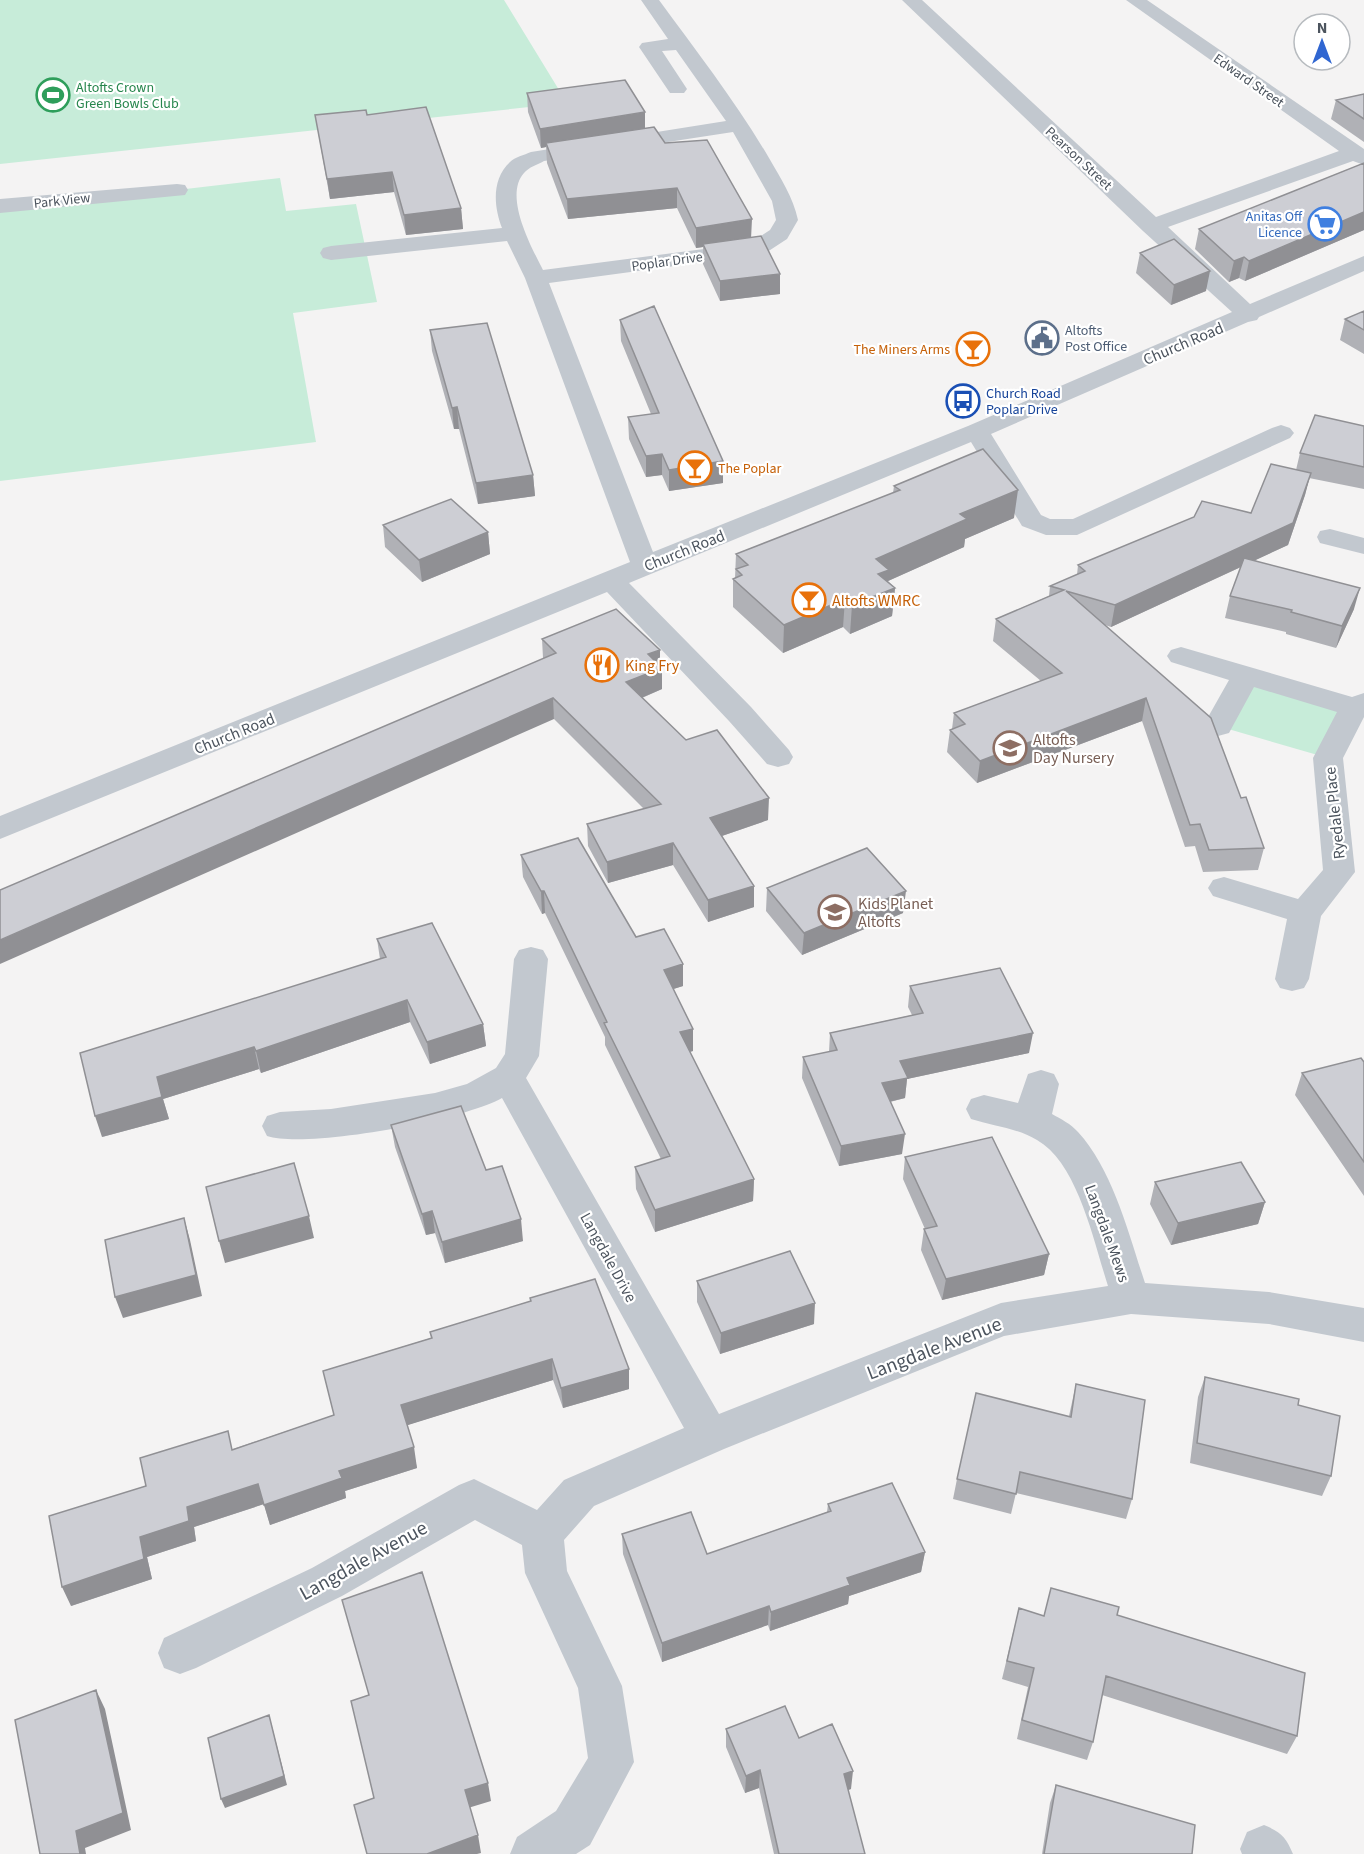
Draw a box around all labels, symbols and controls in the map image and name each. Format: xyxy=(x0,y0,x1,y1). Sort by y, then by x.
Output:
north arrow xyxy=(1292,12,1352,72)
text: N xyxy=(1317,17,1327,39)
street label: Edward Street xyxy=(1209,49,1288,113)
sports icon: Altofts Crown Green Bowls Club xyxy=(35,77,71,113)
place label: Altofts Crown Green Bowls Club xyxy=(76,78,179,114)
street label: Pearson Street xyxy=(1040,122,1116,195)
street label: Park View xyxy=(33,188,91,214)
supermarket icon: Anitas Off Licence xyxy=(1307,206,1343,242)
place label: Anitas Off Licence xyxy=(1246,207,1303,243)
street label: Poplar Drive xyxy=(630,247,704,277)
street label: Church Road xyxy=(1140,317,1227,371)
public building icon: Altofts Post Office xyxy=(1024,320,1060,356)
place label: Altofts Post Office xyxy=(1065,321,1127,357)
bar icon: The Miners Arms xyxy=(955,331,991,367)
place label: The Miners Arms xyxy=(854,340,950,360)
bus stop icon: Church Road Poplar Drive xyxy=(945,383,981,419)
place label: Church Road Poplar Drive xyxy=(986,384,1061,420)
bar icon: The Poplar xyxy=(677,450,713,486)
place label: The Poplar xyxy=(718,459,781,479)
street label: Church Road xyxy=(641,525,728,577)
bar icon: Altofts WMRC xyxy=(791,582,827,618)
place label: Altofts WMRC xyxy=(832,590,920,612)
restaurant icon: King Fry xyxy=(584,647,620,683)
place label: King Fry xyxy=(625,655,680,677)
street label: Church Road xyxy=(191,708,278,760)
place label: Altofts Day Nursery xyxy=(1033,729,1115,769)
school or university icon: Altofts Day Nursery xyxy=(992,730,1028,766)
street label: Ryedale Place xyxy=(1319,766,1351,860)
place label: Kids Planet Altofts xyxy=(858,893,934,933)
school or university icon: Kids Planet Altofts xyxy=(817,894,853,930)
street label: Langdale Mews xyxy=(1079,1181,1135,1286)
street label: Langdale Drive xyxy=(574,1209,642,1306)
street label: Langdale Avenue xyxy=(863,1310,1006,1388)
street label: Langdale Avenue xyxy=(294,1514,433,1608)

